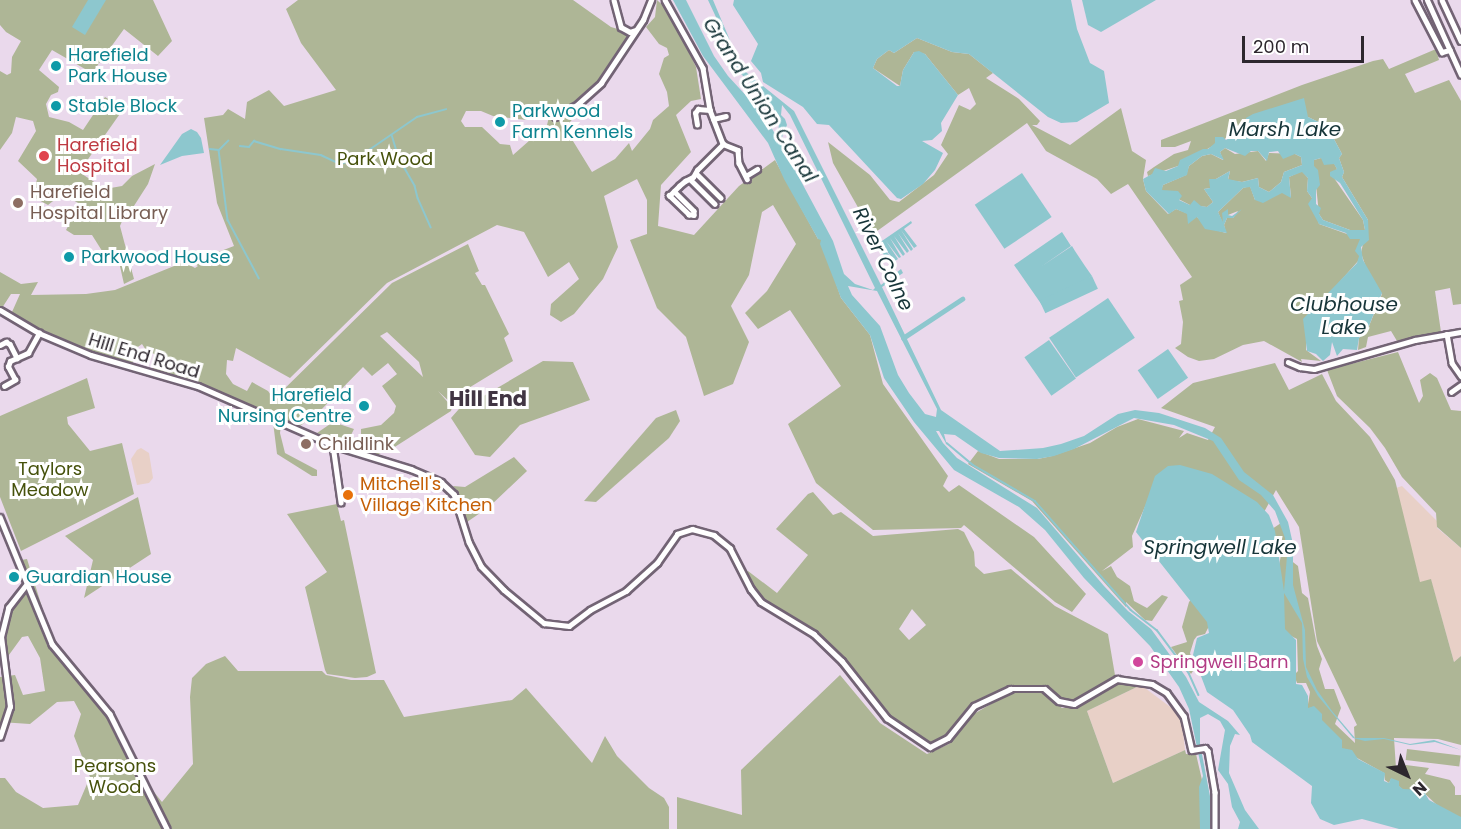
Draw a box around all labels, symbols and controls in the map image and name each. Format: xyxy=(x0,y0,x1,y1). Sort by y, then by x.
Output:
water label: Grand Union Canal xyxy=(698,13,822,187)
scale bar xyxy=(1245,24,1366,62)
text: 200 m xyxy=(1253,34,1309,59)
place label: Harefield Park House xyxy=(68,45,167,88)
marker: Harefield Park House xyxy=(49,59,63,73)
place label: Stable Block xyxy=(68,95,177,117)
marker: Stable Block xyxy=(49,99,63,113)
place label: Parkwood Farm Kennels xyxy=(512,101,633,144)
marker: Parkwood Farm Kennels xyxy=(493,115,507,129)
water label: Marsh Lake xyxy=(1229,117,1341,141)
place label: Harefield Hospital xyxy=(57,135,138,178)
marker: Harefield Hospital xyxy=(35,147,53,165)
park label: Park Wood xyxy=(337,148,433,170)
place label: Harefield Hospital Library xyxy=(30,182,168,224)
marker: Harefield Hospital Library xyxy=(11,196,25,210)
water label: River Colne xyxy=(848,203,918,315)
place label: Parkwood House xyxy=(81,246,230,268)
marker: Parkwood House xyxy=(62,250,76,264)
water label: Clubhouse Lake xyxy=(1290,293,1398,340)
street label: Hill End Road xyxy=(86,329,202,383)
place label: Harefield Nursing Centre xyxy=(218,385,352,428)
district label: Hill End xyxy=(449,386,527,412)
marker: Harefield Nursing Centre xyxy=(357,399,371,413)
place label: Childlink xyxy=(318,433,394,455)
marker: Childlink xyxy=(299,437,313,451)
park label: Taylors Meadow xyxy=(11,459,89,502)
place label: Mitchell's Village Kitchen xyxy=(360,474,493,516)
marker: Mitchell's Village Kitchen xyxy=(341,488,355,502)
water label: Springwell Lake xyxy=(1143,535,1297,559)
place label: Guardian House xyxy=(26,566,172,588)
marker: Guardian House xyxy=(7,570,21,584)
place label: Springwell Barn xyxy=(1150,651,1289,673)
marker: Springwell Barn xyxy=(1131,655,1145,669)
north arrow xyxy=(1377,745,1437,805)
park label: Pearsons Wood xyxy=(74,756,156,798)
text: N xyxy=(1407,776,1432,801)

